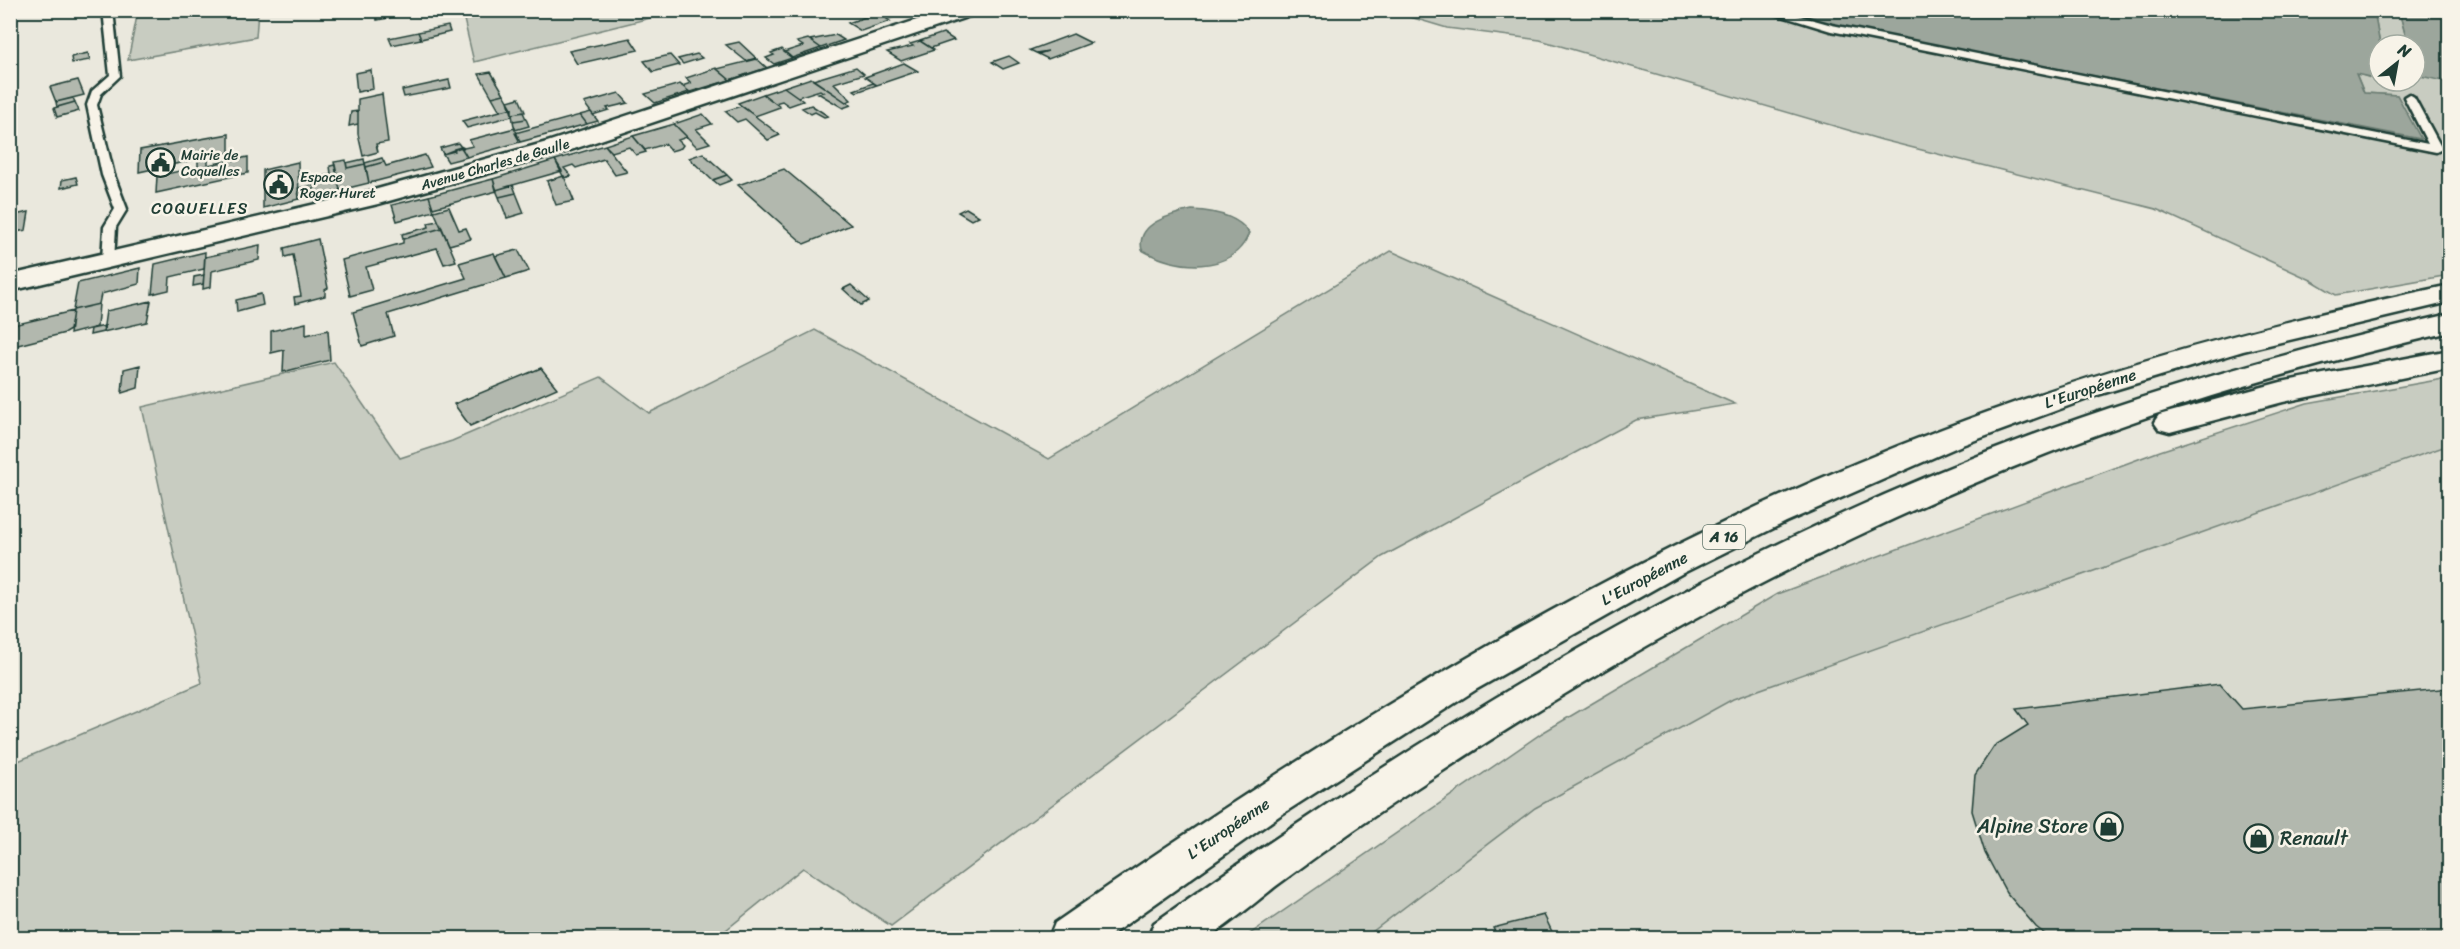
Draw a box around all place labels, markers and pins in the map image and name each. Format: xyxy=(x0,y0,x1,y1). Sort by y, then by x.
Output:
place label: Mairie de Coquelles xyxy=(181,143,240,184)
public building icon: Mairie de Coquelles xyxy=(144,147,176,179)
place label: Espace Roger Huret xyxy=(300,165,376,206)
public building icon: Espace Roger Huret xyxy=(263,169,295,201)
place label: Alpine Store xyxy=(1976,809,2088,844)
shop icon: Alpine Store xyxy=(2093,810,2125,842)
place label: Renault xyxy=(2280,821,2349,856)
shop icon: Renault xyxy=(2243,822,2275,854)

